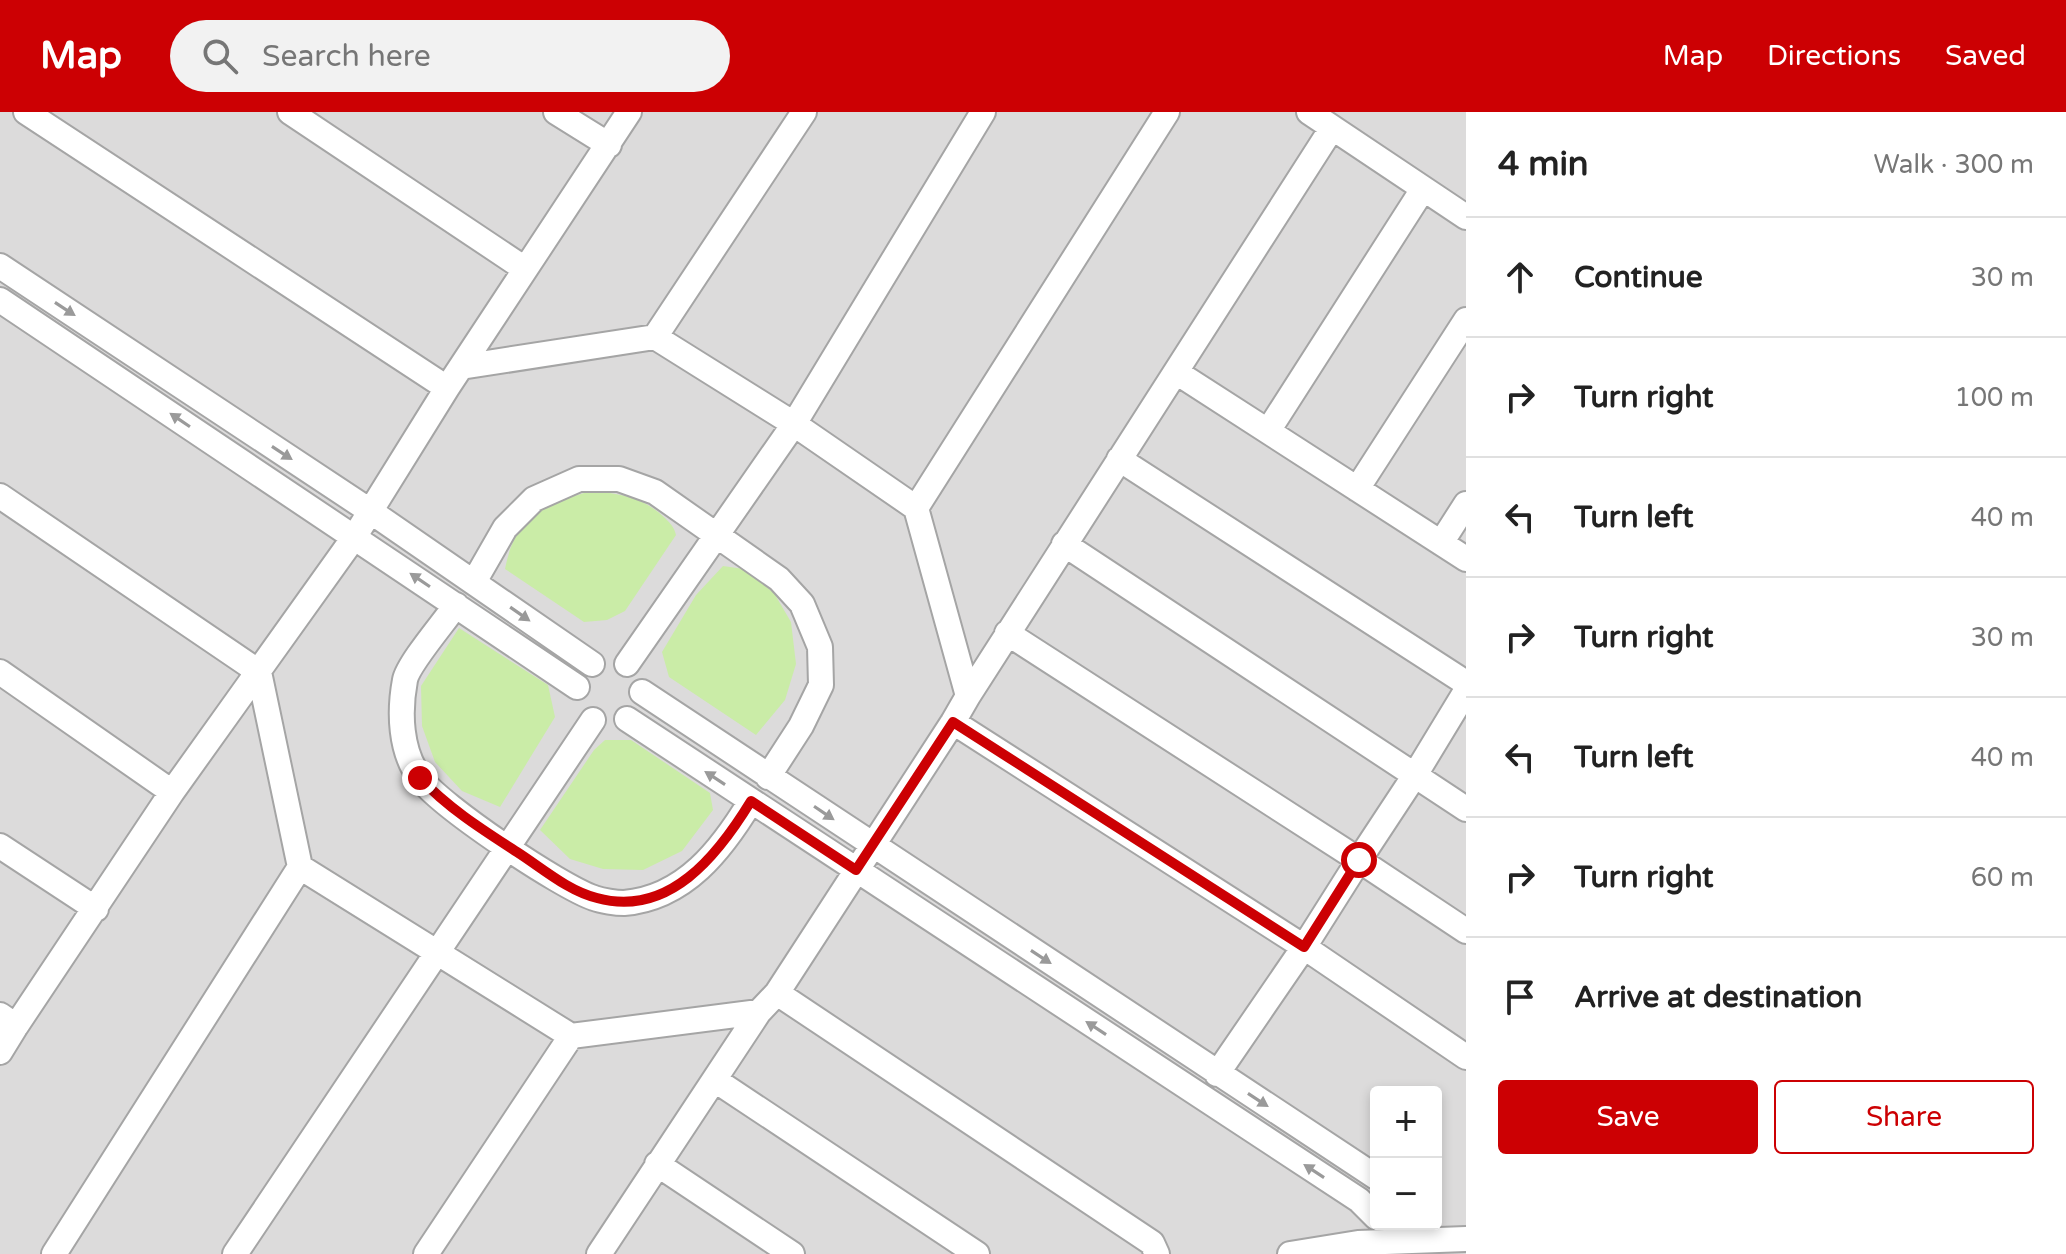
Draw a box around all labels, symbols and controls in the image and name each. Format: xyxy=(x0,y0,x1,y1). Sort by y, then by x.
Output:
search box xyxy=(170,20,730,92)
text: Map xyxy=(40,33,122,79)
icon: search xyxy=(198,34,242,78)
text: Search here xyxy=(262,38,431,75)
text: Map xyxy=(1663,39,1723,73)
text: Directions xyxy=(1767,39,1901,73)
text: Saved xyxy=(1945,39,2026,73)
text: 4 min xyxy=(1498,144,1589,185)
text: Walk · 300 m xyxy=(1874,149,2034,180)
icon: ahead xyxy=(1498,255,1542,299)
text: Continue xyxy=(1574,259,1703,296)
text: 30 m xyxy=(1971,262,2034,293)
one-way arrow xyxy=(54,301,76,316)
icon: right xyxy=(1498,375,1542,419)
text: Turn right xyxy=(1574,379,1714,416)
text: 100 m xyxy=(1954,382,2034,413)
one-way arrow xyxy=(170,413,191,428)
one-way arrow xyxy=(271,445,293,459)
icon: left xyxy=(1498,495,1542,539)
text: Turn left xyxy=(1574,499,1693,536)
text: 40 m xyxy=(1971,502,2034,533)
one-way arrow xyxy=(409,573,430,588)
one-way arrow xyxy=(510,606,531,621)
icon: right xyxy=(1498,615,1542,659)
text: Turn right xyxy=(1574,619,1714,656)
text: 30 m xyxy=(1971,622,2034,653)
icon: left xyxy=(1498,735,1542,779)
text: Turn left xyxy=(1574,739,1693,776)
text: 40 m xyxy=(1971,742,2034,773)
route end xyxy=(402,760,438,796)
one-way arrow xyxy=(704,771,726,786)
one-way arrow xyxy=(813,806,835,820)
route start xyxy=(1341,842,1377,878)
icon: right xyxy=(1498,855,1542,899)
text: Turn right xyxy=(1574,859,1714,896)
text: 60 m xyxy=(1971,862,2034,893)
one-way arrow xyxy=(1030,949,1051,964)
icon: arrive xyxy=(1498,975,1542,1019)
text: Arrive at destination xyxy=(1574,979,1862,1016)
one-way arrow xyxy=(1086,1020,1107,1035)
button: Save xyxy=(1498,1080,1758,1154)
button: Share xyxy=(1774,1080,2034,1154)
map controls xyxy=(1370,1086,1442,1230)
button: + xyxy=(1370,1086,1442,1158)
one-way arrow xyxy=(1247,1092,1268,1107)
button: − xyxy=(1370,1158,1442,1230)
one-way arrow xyxy=(1303,1163,1324,1178)

